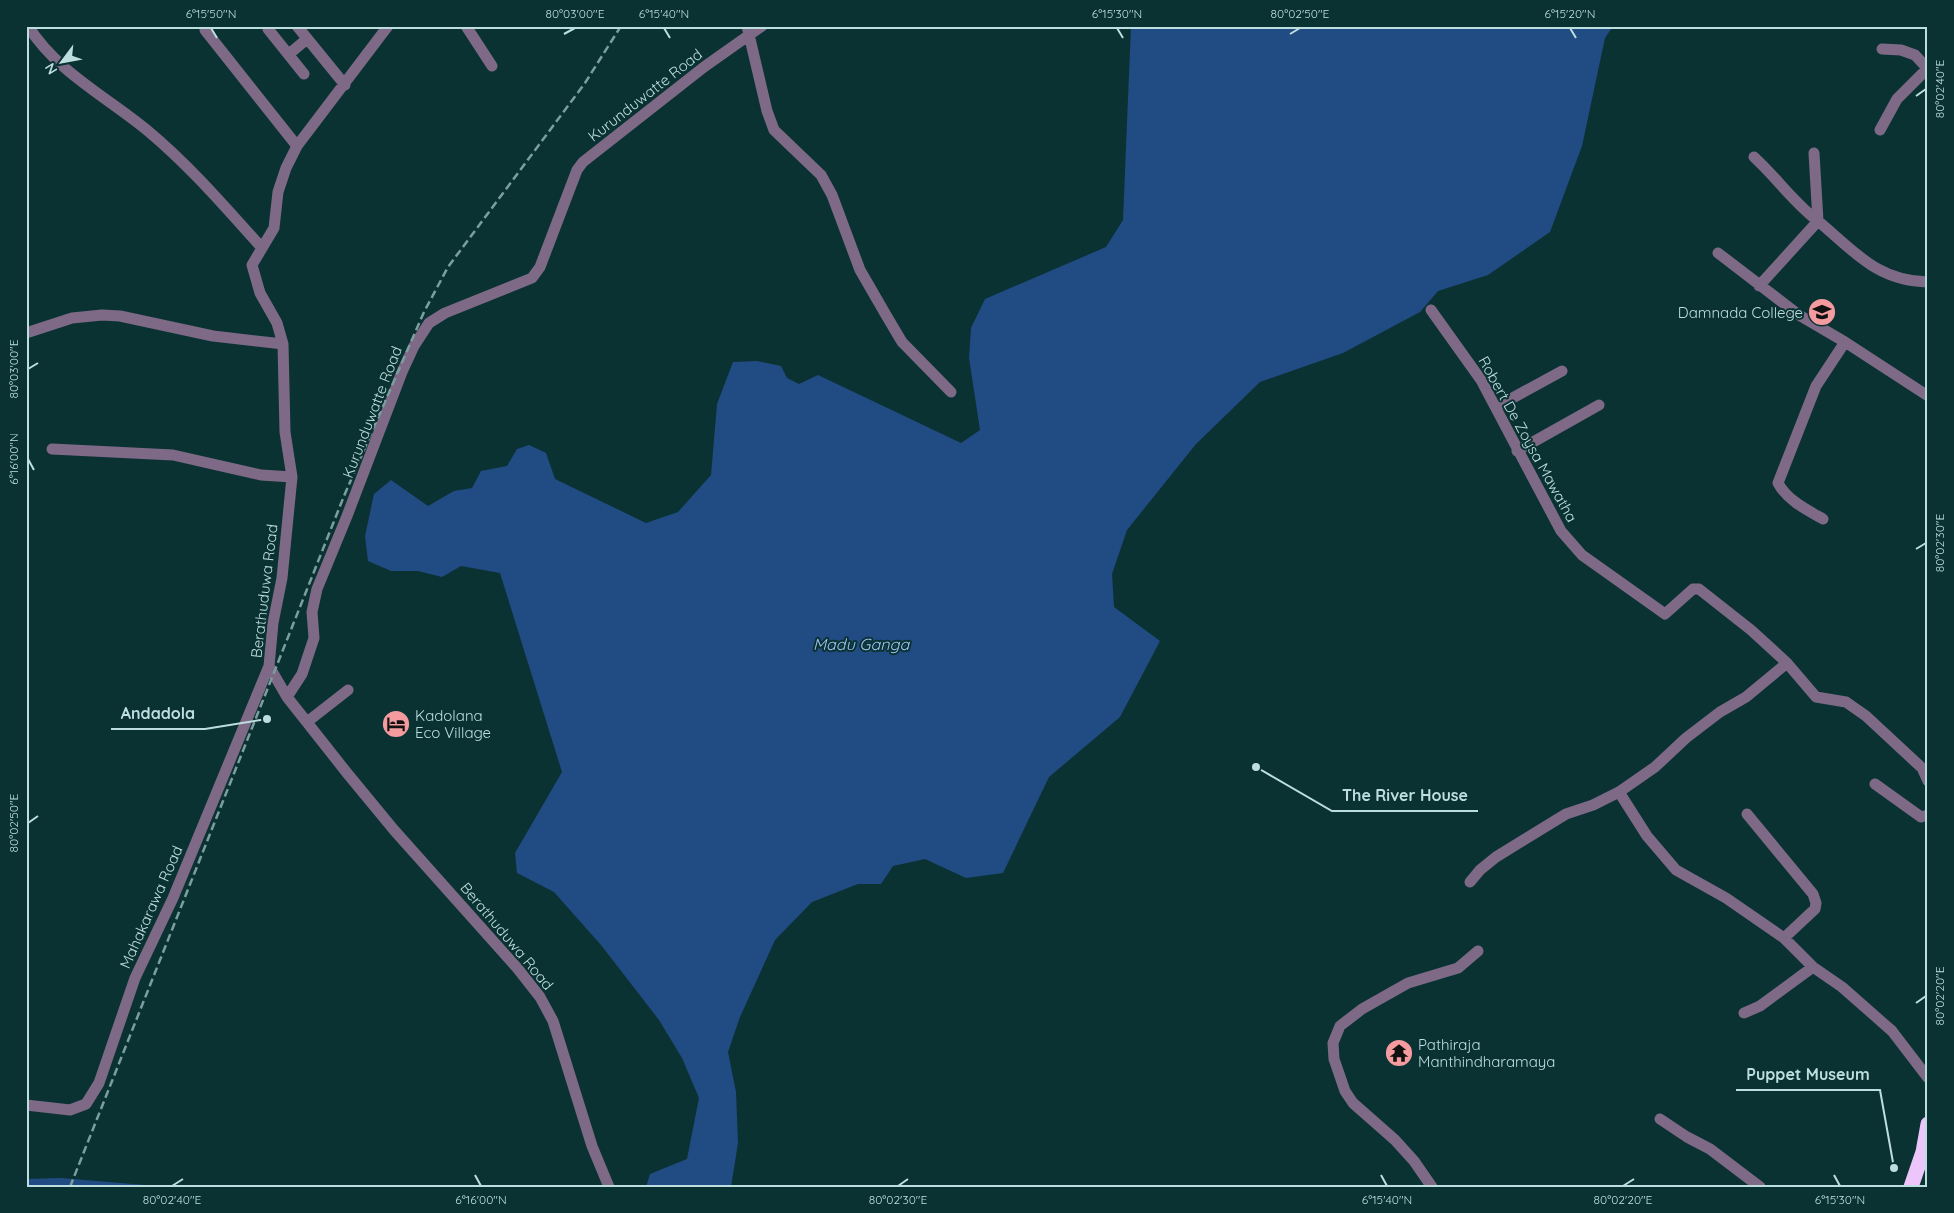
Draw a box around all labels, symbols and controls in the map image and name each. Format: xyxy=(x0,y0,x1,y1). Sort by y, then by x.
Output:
text: 6°15'50"N xyxy=(186,6,236,21)
text: 80°03'00"E xyxy=(545,6,605,21)
text: 6°15'40"N xyxy=(639,6,689,21)
text: 6°15'30"N xyxy=(1092,6,1142,21)
text: 80°02'50"E xyxy=(1271,6,1330,21)
text: 6°15'20"N xyxy=(1545,6,1595,21)
north arrow xyxy=(38,38,88,88)
street label: Kurunduwatte Road xyxy=(584,45,706,145)
text: N xyxy=(41,60,61,78)
text: 80°02'40"E xyxy=(1932,60,1947,118)
school or university icon: Damnada College xyxy=(1807,297,1837,327)
place label: Damnada College xyxy=(1678,303,1803,322)
text: 80°03'00"E xyxy=(6,339,21,399)
street label: Kurunduwatte Road xyxy=(338,343,406,481)
street label: Robert De Zoysa Mawatha xyxy=(1474,353,1582,525)
text: 6°16'00"N xyxy=(6,433,21,485)
text: 80°02'30"E xyxy=(1932,514,1947,572)
street label: Berathuduwa Road xyxy=(246,523,282,659)
water label: Madu Ganga xyxy=(813,634,910,654)
callout: Andadola xyxy=(111,698,205,729)
text: Andadola xyxy=(121,703,195,723)
place label: Kadolana Eco Village xyxy=(415,706,491,742)
hotel icon: Kadolana Eco Village xyxy=(381,709,411,739)
callout: The River House xyxy=(1332,780,1478,811)
text: The River House xyxy=(1342,785,1468,805)
text: 80°02'50"E xyxy=(6,793,21,852)
street label: Mahakarawa Road xyxy=(115,843,187,971)
street label: Berathuduwa Road xyxy=(456,878,558,994)
text: 80°02'20"E xyxy=(1932,966,1947,1025)
place label: Pathiraja Manthindharamaya xyxy=(1418,1035,1555,1071)
temple icon: Pathiraja Manthindharamaya xyxy=(1384,1038,1414,1068)
callout: Puppet Museum xyxy=(1736,1059,1880,1090)
text: Puppet Museum xyxy=(1746,1064,1870,1084)
text: 80°02'40"E xyxy=(143,1192,201,1207)
text: 6°16'00"N xyxy=(455,1192,507,1207)
text: 80°02'30"E xyxy=(869,1192,927,1207)
text: 6°15'40"N xyxy=(1362,1192,1412,1207)
text: 80°02'20"E xyxy=(1594,1192,1653,1207)
text: 6°15'30"N xyxy=(1815,1192,1865,1207)

